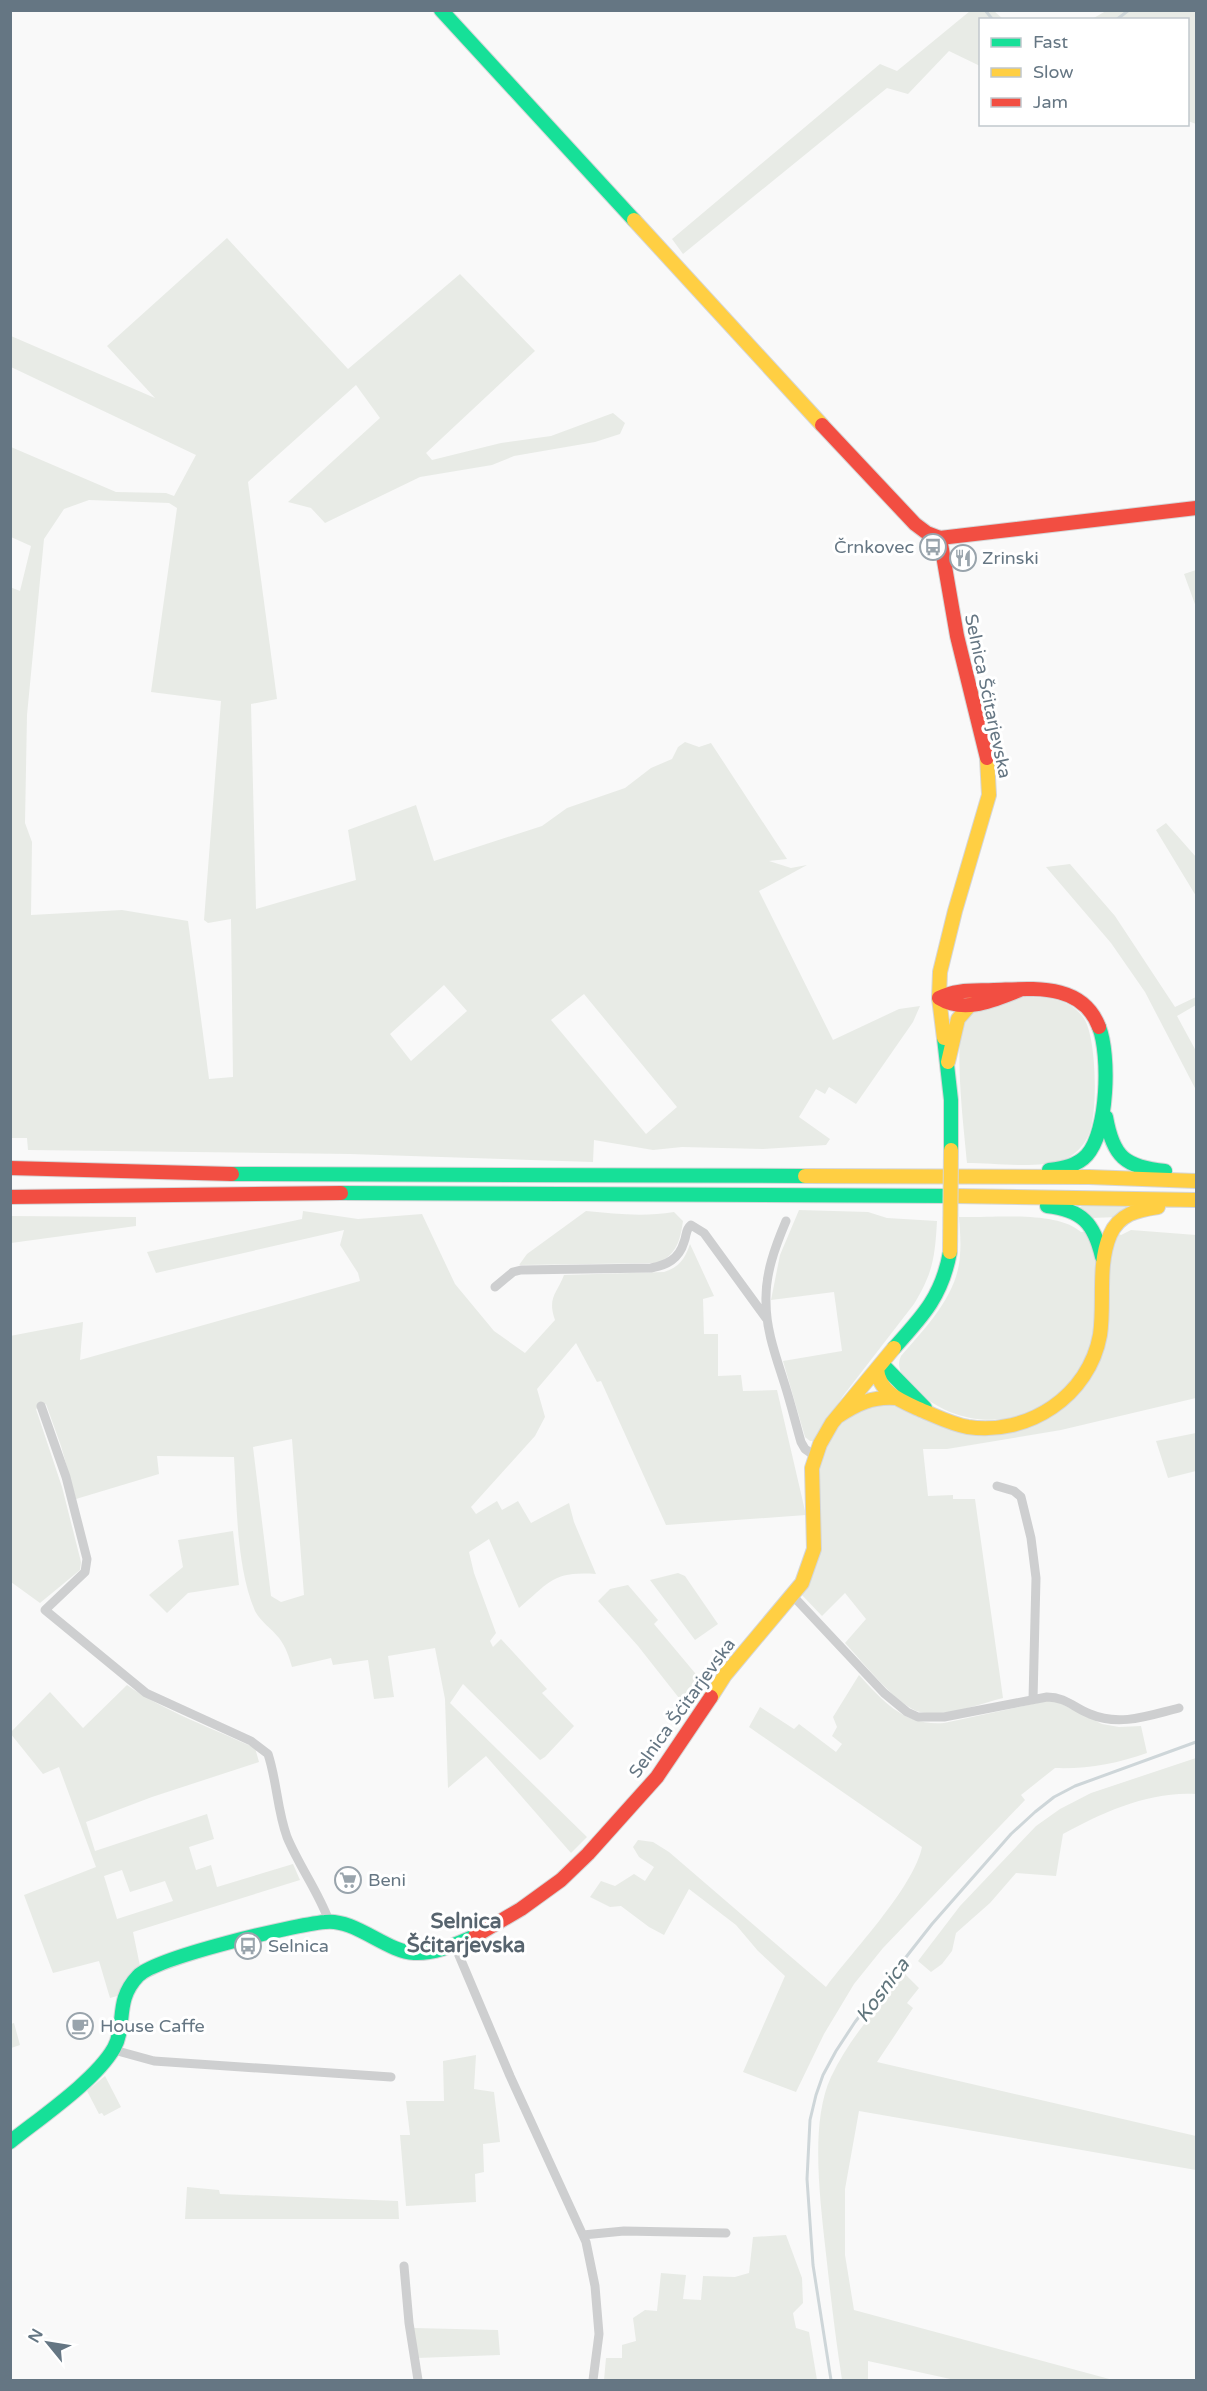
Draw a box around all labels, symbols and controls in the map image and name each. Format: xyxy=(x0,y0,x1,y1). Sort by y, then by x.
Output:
legend xyxy=(979,18,1189,126)
text: Fast xyxy=(1033,31,1068,53)
text: Slow xyxy=(1033,61,1074,83)
text: Jam xyxy=(1033,91,1068,113)
bus stop icon: Črnkovec xyxy=(918,532,948,562)
place label: Črnkovec xyxy=(834,536,914,558)
restaurant icon: Zrinski xyxy=(948,543,978,573)
place label: Zrinski xyxy=(982,547,1039,569)
street label: Selnica Šćitarjevska xyxy=(960,612,1016,780)
street label: Selnica Šćitarjevska xyxy=(624,1634,740,1782)
supermarket icon: Beni xyxy=(333,1865,363,1895)
place label: Beni xyxy=(368,1869,406,1891)
district label: Selnica Šćitarjevska xyxy=(407,1909,525,1958)
bus stop icon: Selnica xyxy=(233,1931,263,1961)
place label: Selnica xyxy=(268,1935,329,1957)
water label: Kosnica xyxy=(851,1953,915,2027)
cafe icon: House Caffe xyxy=(65,2011,95,2041)
place label: House Caffe xyxy=(100,2015,205,2037)
north arrow xyxy=(18,2313,78,2373)
text: N xyxy=(24,2325,48,2347)

